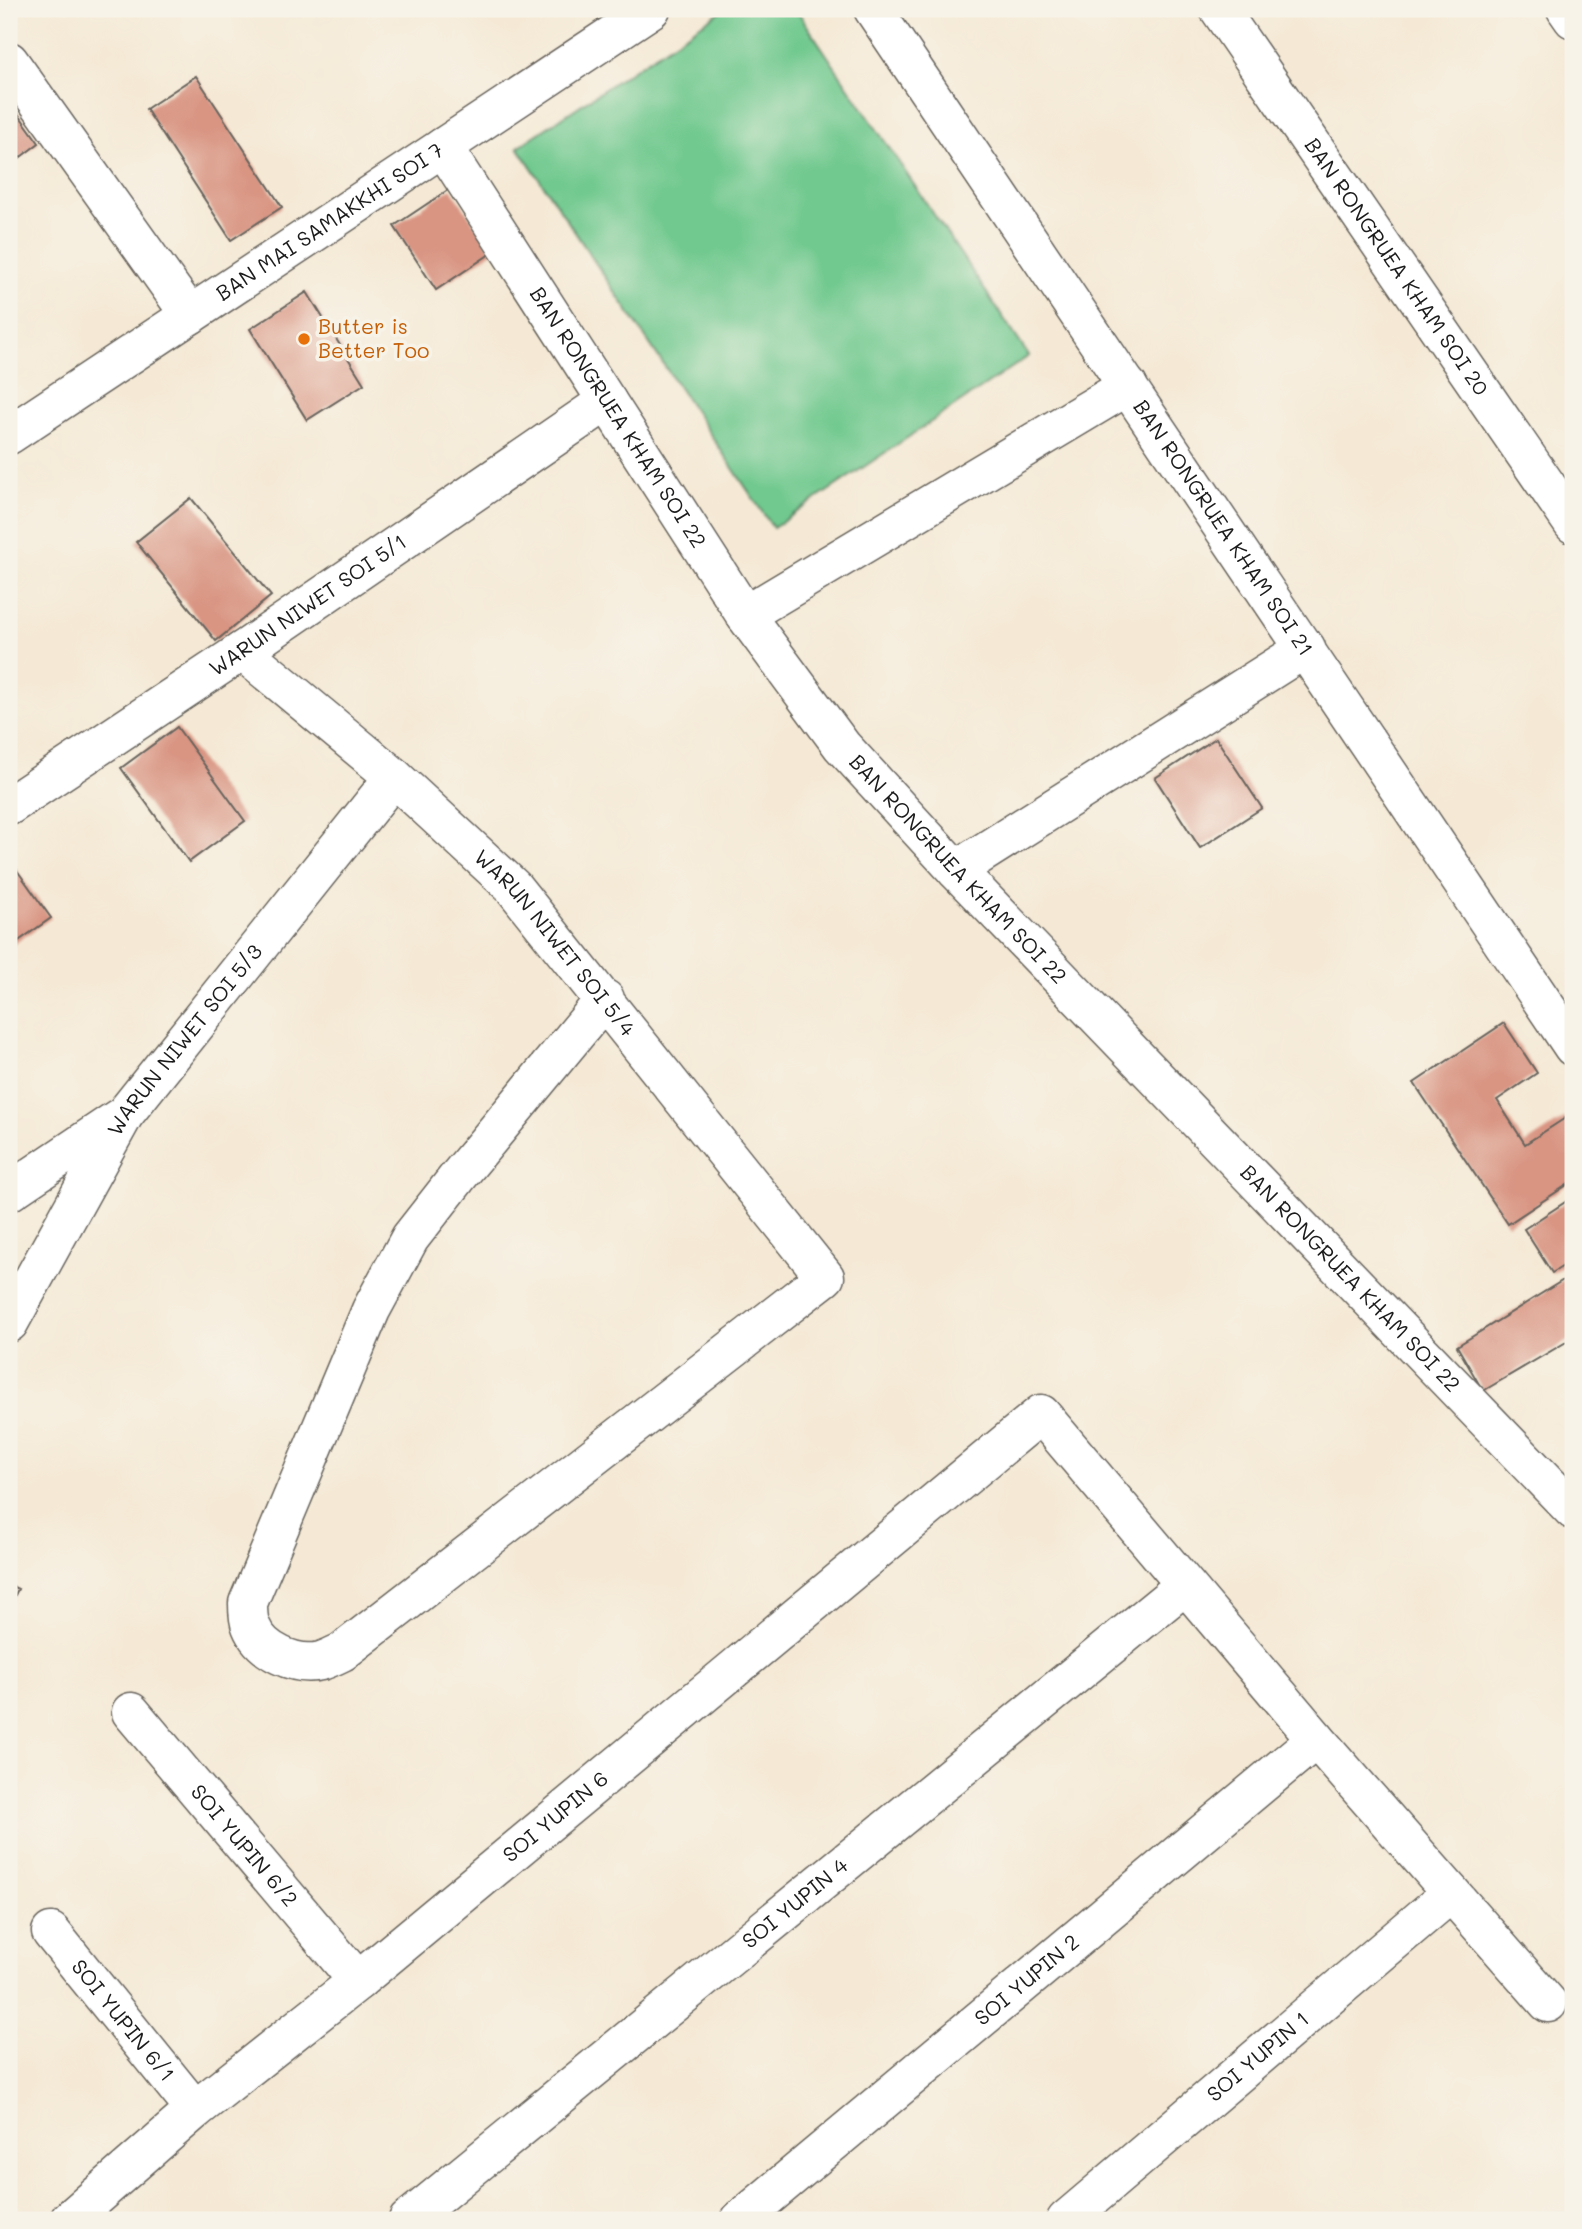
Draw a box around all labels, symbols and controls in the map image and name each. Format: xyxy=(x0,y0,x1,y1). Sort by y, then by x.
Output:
street label: BAN RONGRUEA KHAM SOI 20 xyxy=(1300,132,1496,400)
street label: BAN MAI SAMAKKHI SOI 7 xyxy=(210,136,448,306)
street label: BAN RONGRUEA KHAM SOI 22 xyxy=(525,281,713,552)
place label: Butter is Better Too xyxy=(318,312,429,363)
marker: Butter is Better Too xyxy=(296,331,312,347)
street label: BAN RONGRUEA KHAM SOI 21 xyxy=(1128,394,1320,660)
street label: WARUN NIWET SOI 5/1 xyxy=(203,527,411,681)
street label: BAN RONGRUEA KHAM SOI 22 xyxy=(844,748,1073,989)
street label: WARUN NIWET SOI 5/4 xyxy=(469,843,642,1042)
street label: WARUN NIWET SOI 5/3 xyxy=(100,938,267,1140)
street label: BAN RONGRUEA KHAM SOI 22 xyxy=(1235,1158,1467,1397)
street label: SOI YUPIN 6 xyxy=(496,1764,613,1867)
street label: SOI YUPIN 6/2 xyxy=(186,1778,304,1912)
street label: SOI YUPIN 4 xyxy=(736,1851,853,1954)
street label: SOI YUPIN 2 xyxy=(968,1928,1084,2031)
street label: SOI YUPIN 6/1 xyxy=(66,1953,181,2086)
street label: SOI YUPIN 1 xyxy=(1200,2005,1314,2107)

